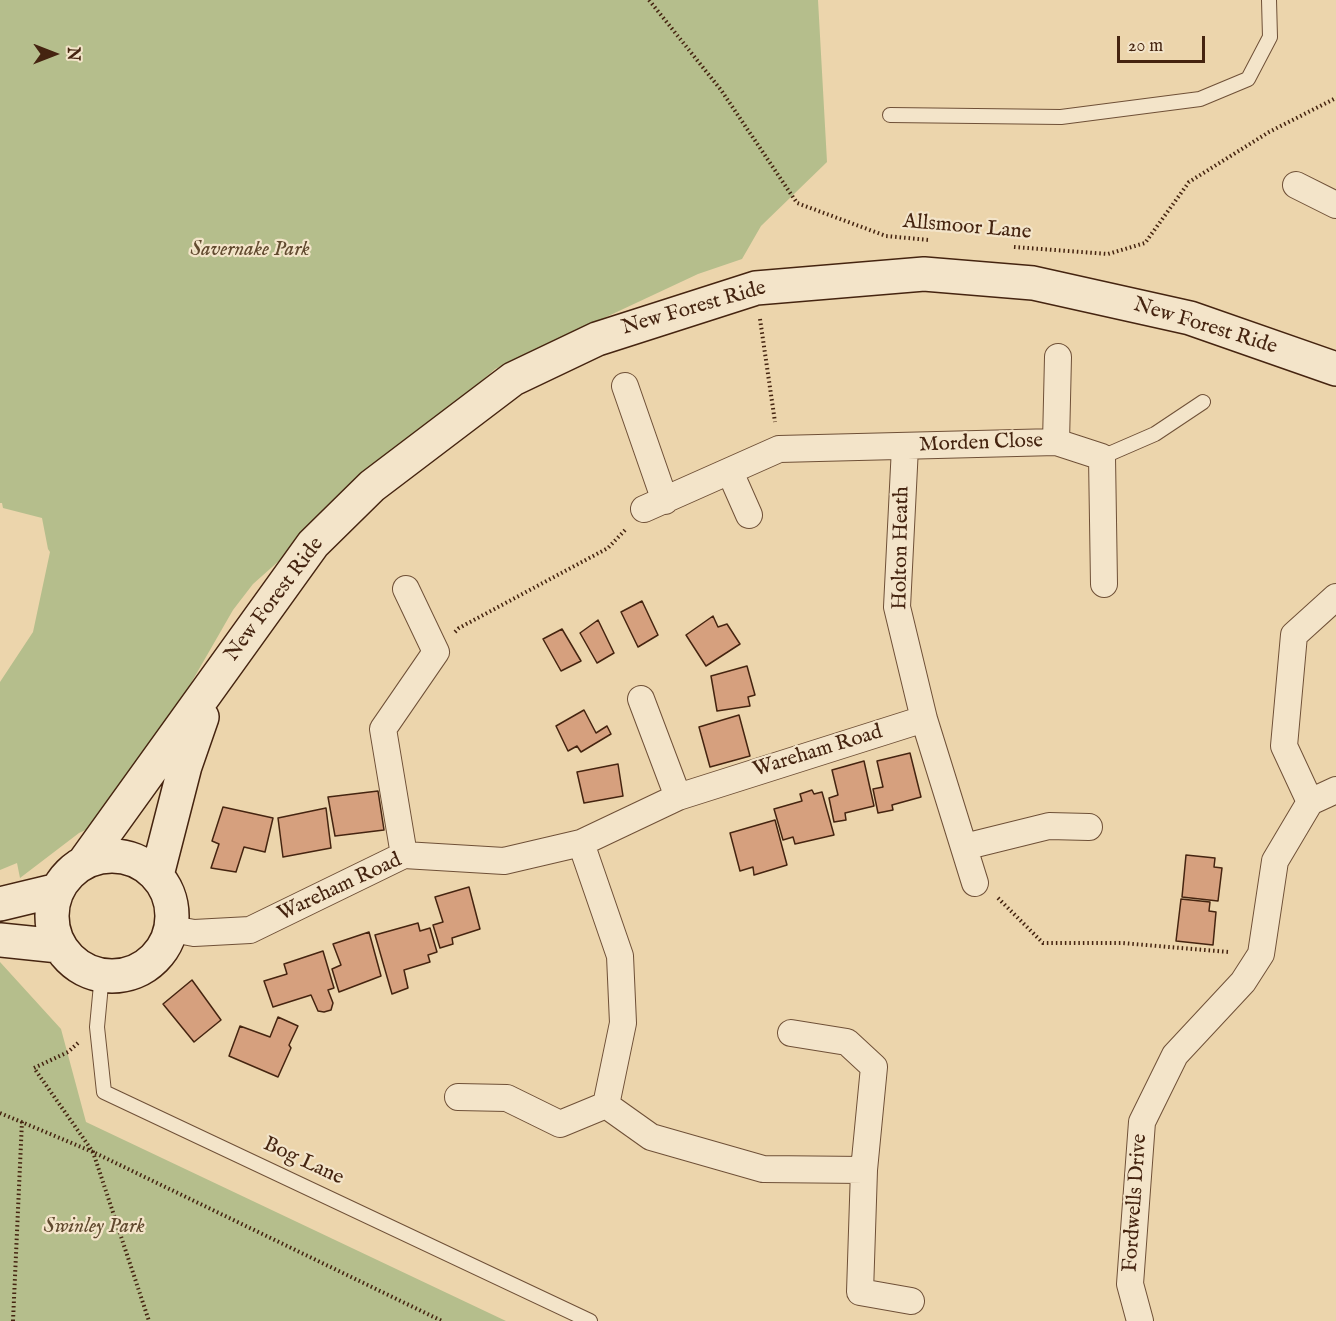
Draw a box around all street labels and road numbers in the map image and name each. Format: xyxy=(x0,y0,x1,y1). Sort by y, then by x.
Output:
street label: Allsmoor Lane xyxy=(902,210,1032,246)
street label: New Forest Ride xyxy=(619,276,769,342)
street label: New Forest Ride xyxy=(1130,293,1280,361)
street label: Morden Close xyxy=(919,429,1043,459)
street label: Holton Heath xyxy=(888,486,916,610)
street label: New Forest Ride xyxy=(220,533,330,667)
street label: Wareham Road xyxy=(750,720,886,784)
street label: Wareham Road xyxy=(274,848,406,928)
street label: Bog Lane xyxy=(259,1132,347,1192)
street label: Fordwells Drive xyxy=(1119,1133,1153,1273)

